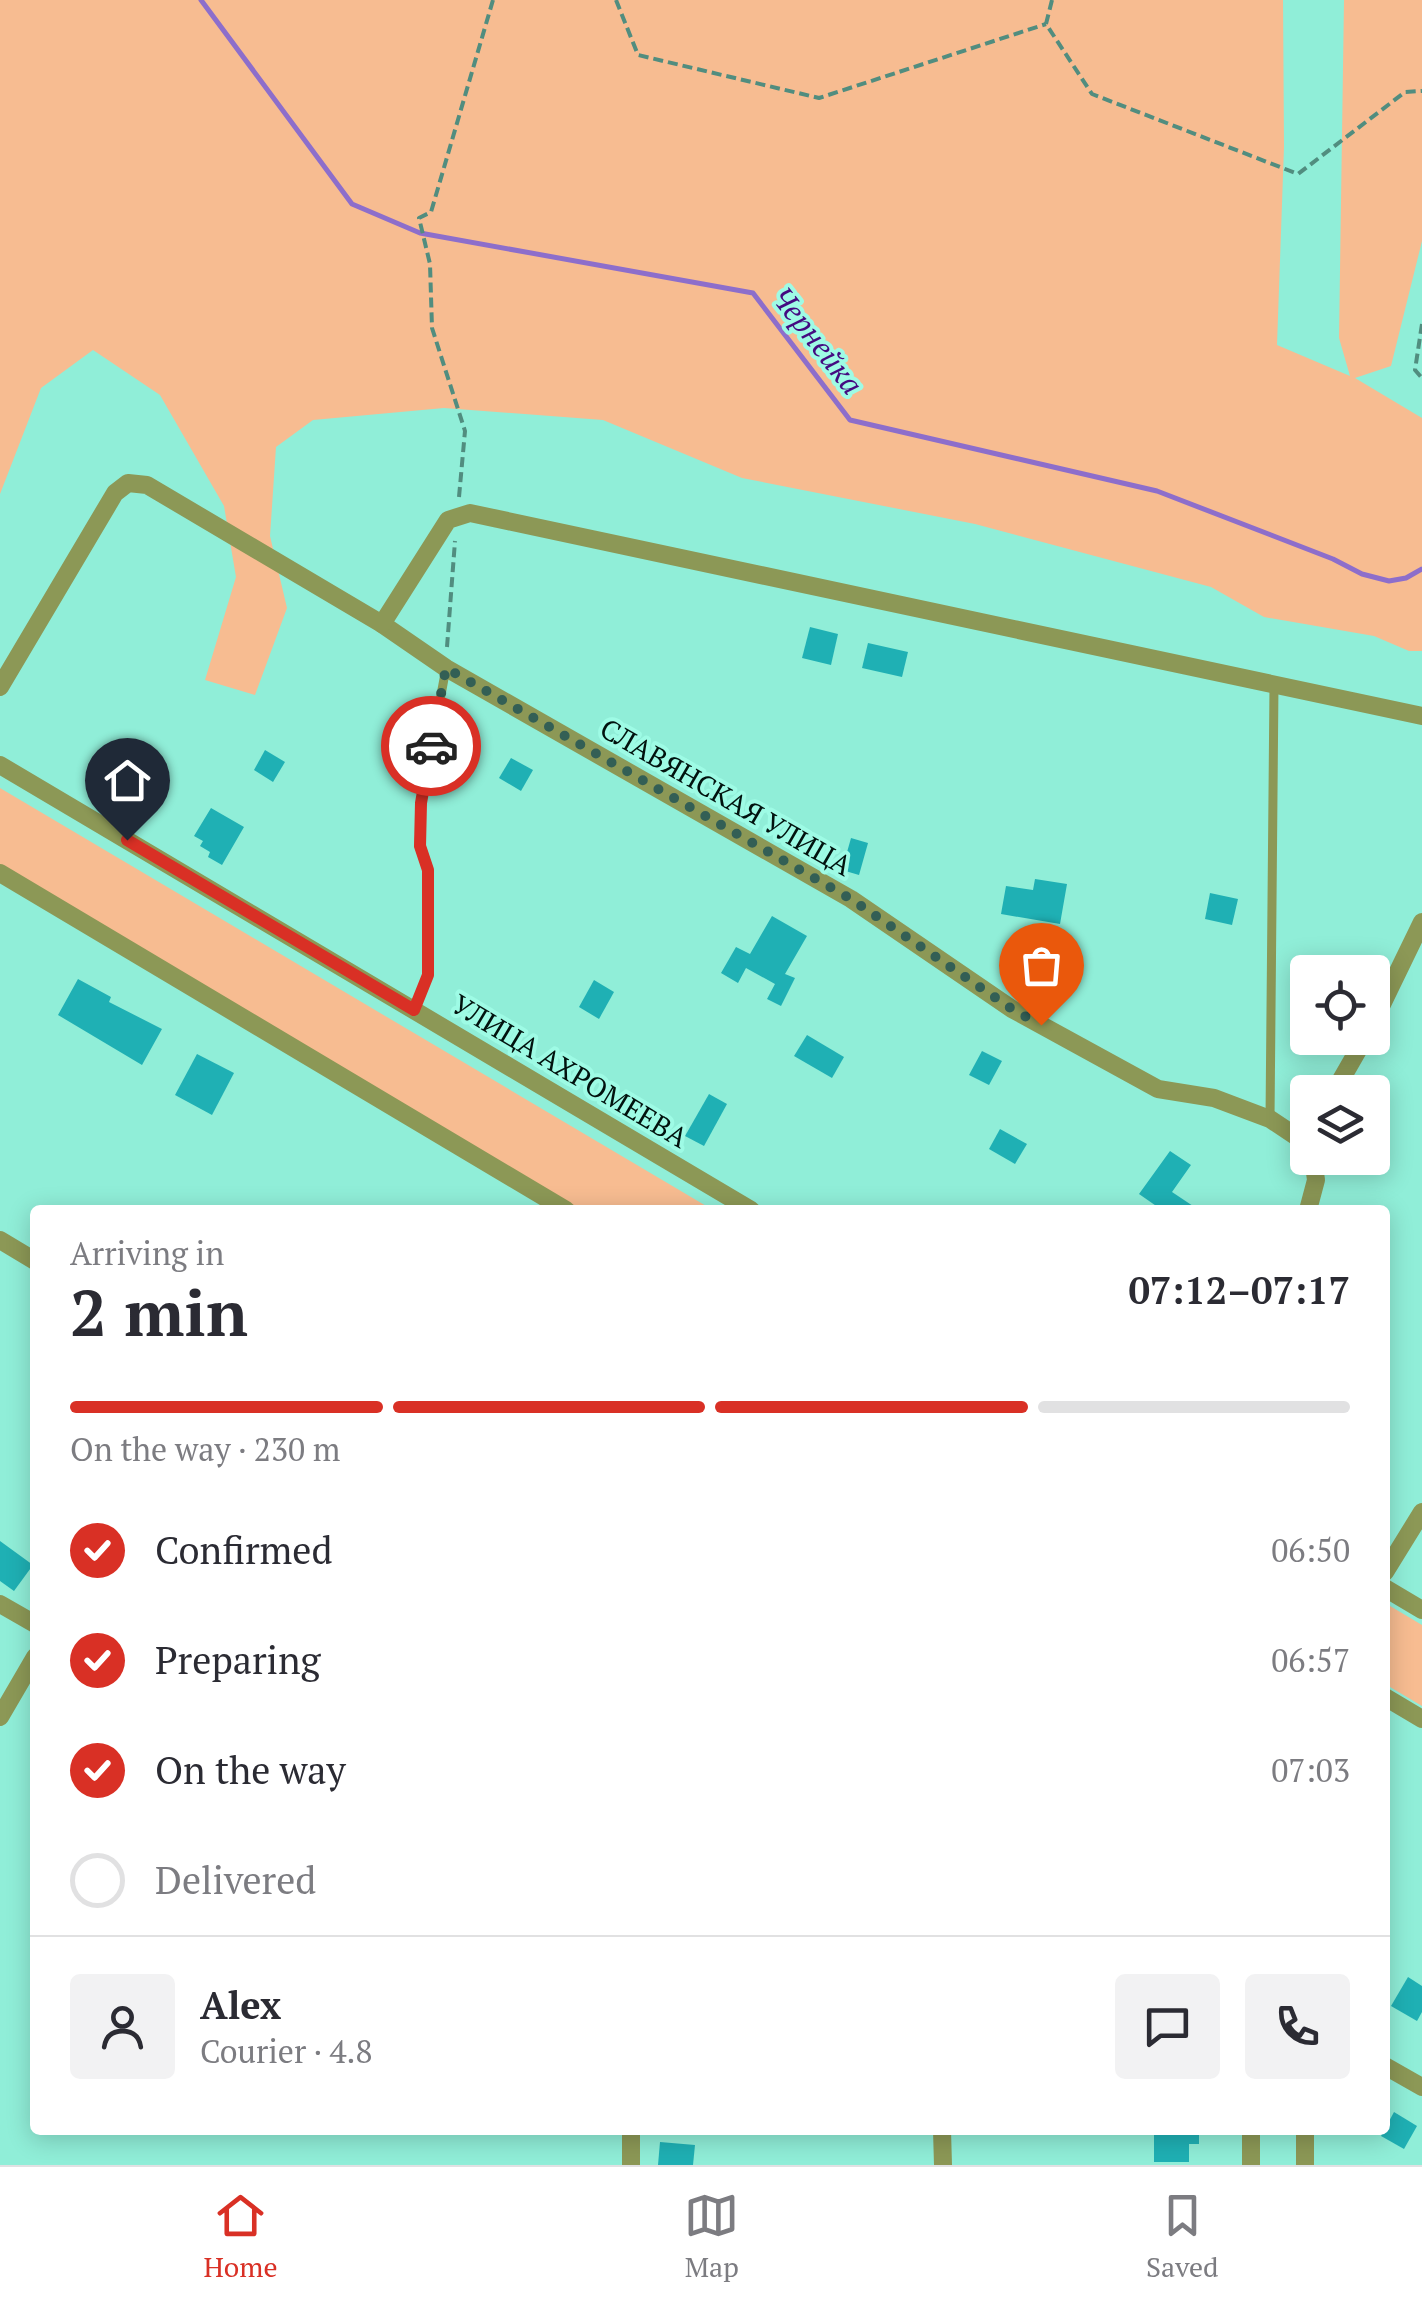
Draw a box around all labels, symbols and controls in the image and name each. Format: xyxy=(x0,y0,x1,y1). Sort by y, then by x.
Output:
water label: Чернейка xyxy=(763,278,872,402)
courier xyxy=(381,696,481,796)
street label: СЛАВЯНСКАЯ УЛИЦА xyxy=(594,709,860,884)
icon: car xyxy=(404,719,459,774)
pin xyxy=(85,738,170,841)
icon: home xyxy=(100,753,155,808)
pin xyxy=(999,923,1084,1026)
icon: bag xyxy=(1014,938,1069,993)
map controls xyxy=(1290,955,1390,1175)
button: locate xyxy=(1290,955,1390,1055)
street label: УЛИЦА АХРОМЕЕВА xyxy=(445,985,696,1156)
button: layers xyxy=(1290,1075,1390,1175)
text: Arriving in xyxy=(70,1232,224,1274)
text: 07:12–07:17 xyxy=(1128,1265,1350,1315)
text: 2 min xyxy=(70,1268,248,1355)
text: On the way · 230 m xyxy=(70,1428,340,1470)
icon: check xyxy=(70,1523,125,1578)
text: Confirmed xyxy=(155,1525,333,1575)
text: 06:50 xyxy=(1271,1529,1350,1571)
icon: check xyxy=(70,1633,125,1688)
text: Preparing xyxy=(155,1635,321,1685)
text: 06:57 xyxy=(1271,1639,1350,1681)
icon: check xyxy=(70,1743,125,1798)
text: On the way xyxy=(155,1745,346,1795)
text: 07:03 xyxy=(1271,1749,1350,1791)
text: Delivered xyxy=(155,1855,316,1905)
button: person xyxy=(70,1974,175,2079)
button: chat xyxy=(1115,1974,1220,2079)
button: phone xyxy=(1245,1974,1350,2079)
text: Alex xyxy=(200,1980,281,2030)
text: Courier · 4.8 xyxy=(200,2030,372,2072)
tab: Home xyxy=(203,2188,278,2285)
tab: Map xyxy=(684,2188,739,2285)
tab: Saved xyxy=(1146,2188,1219,2285)

